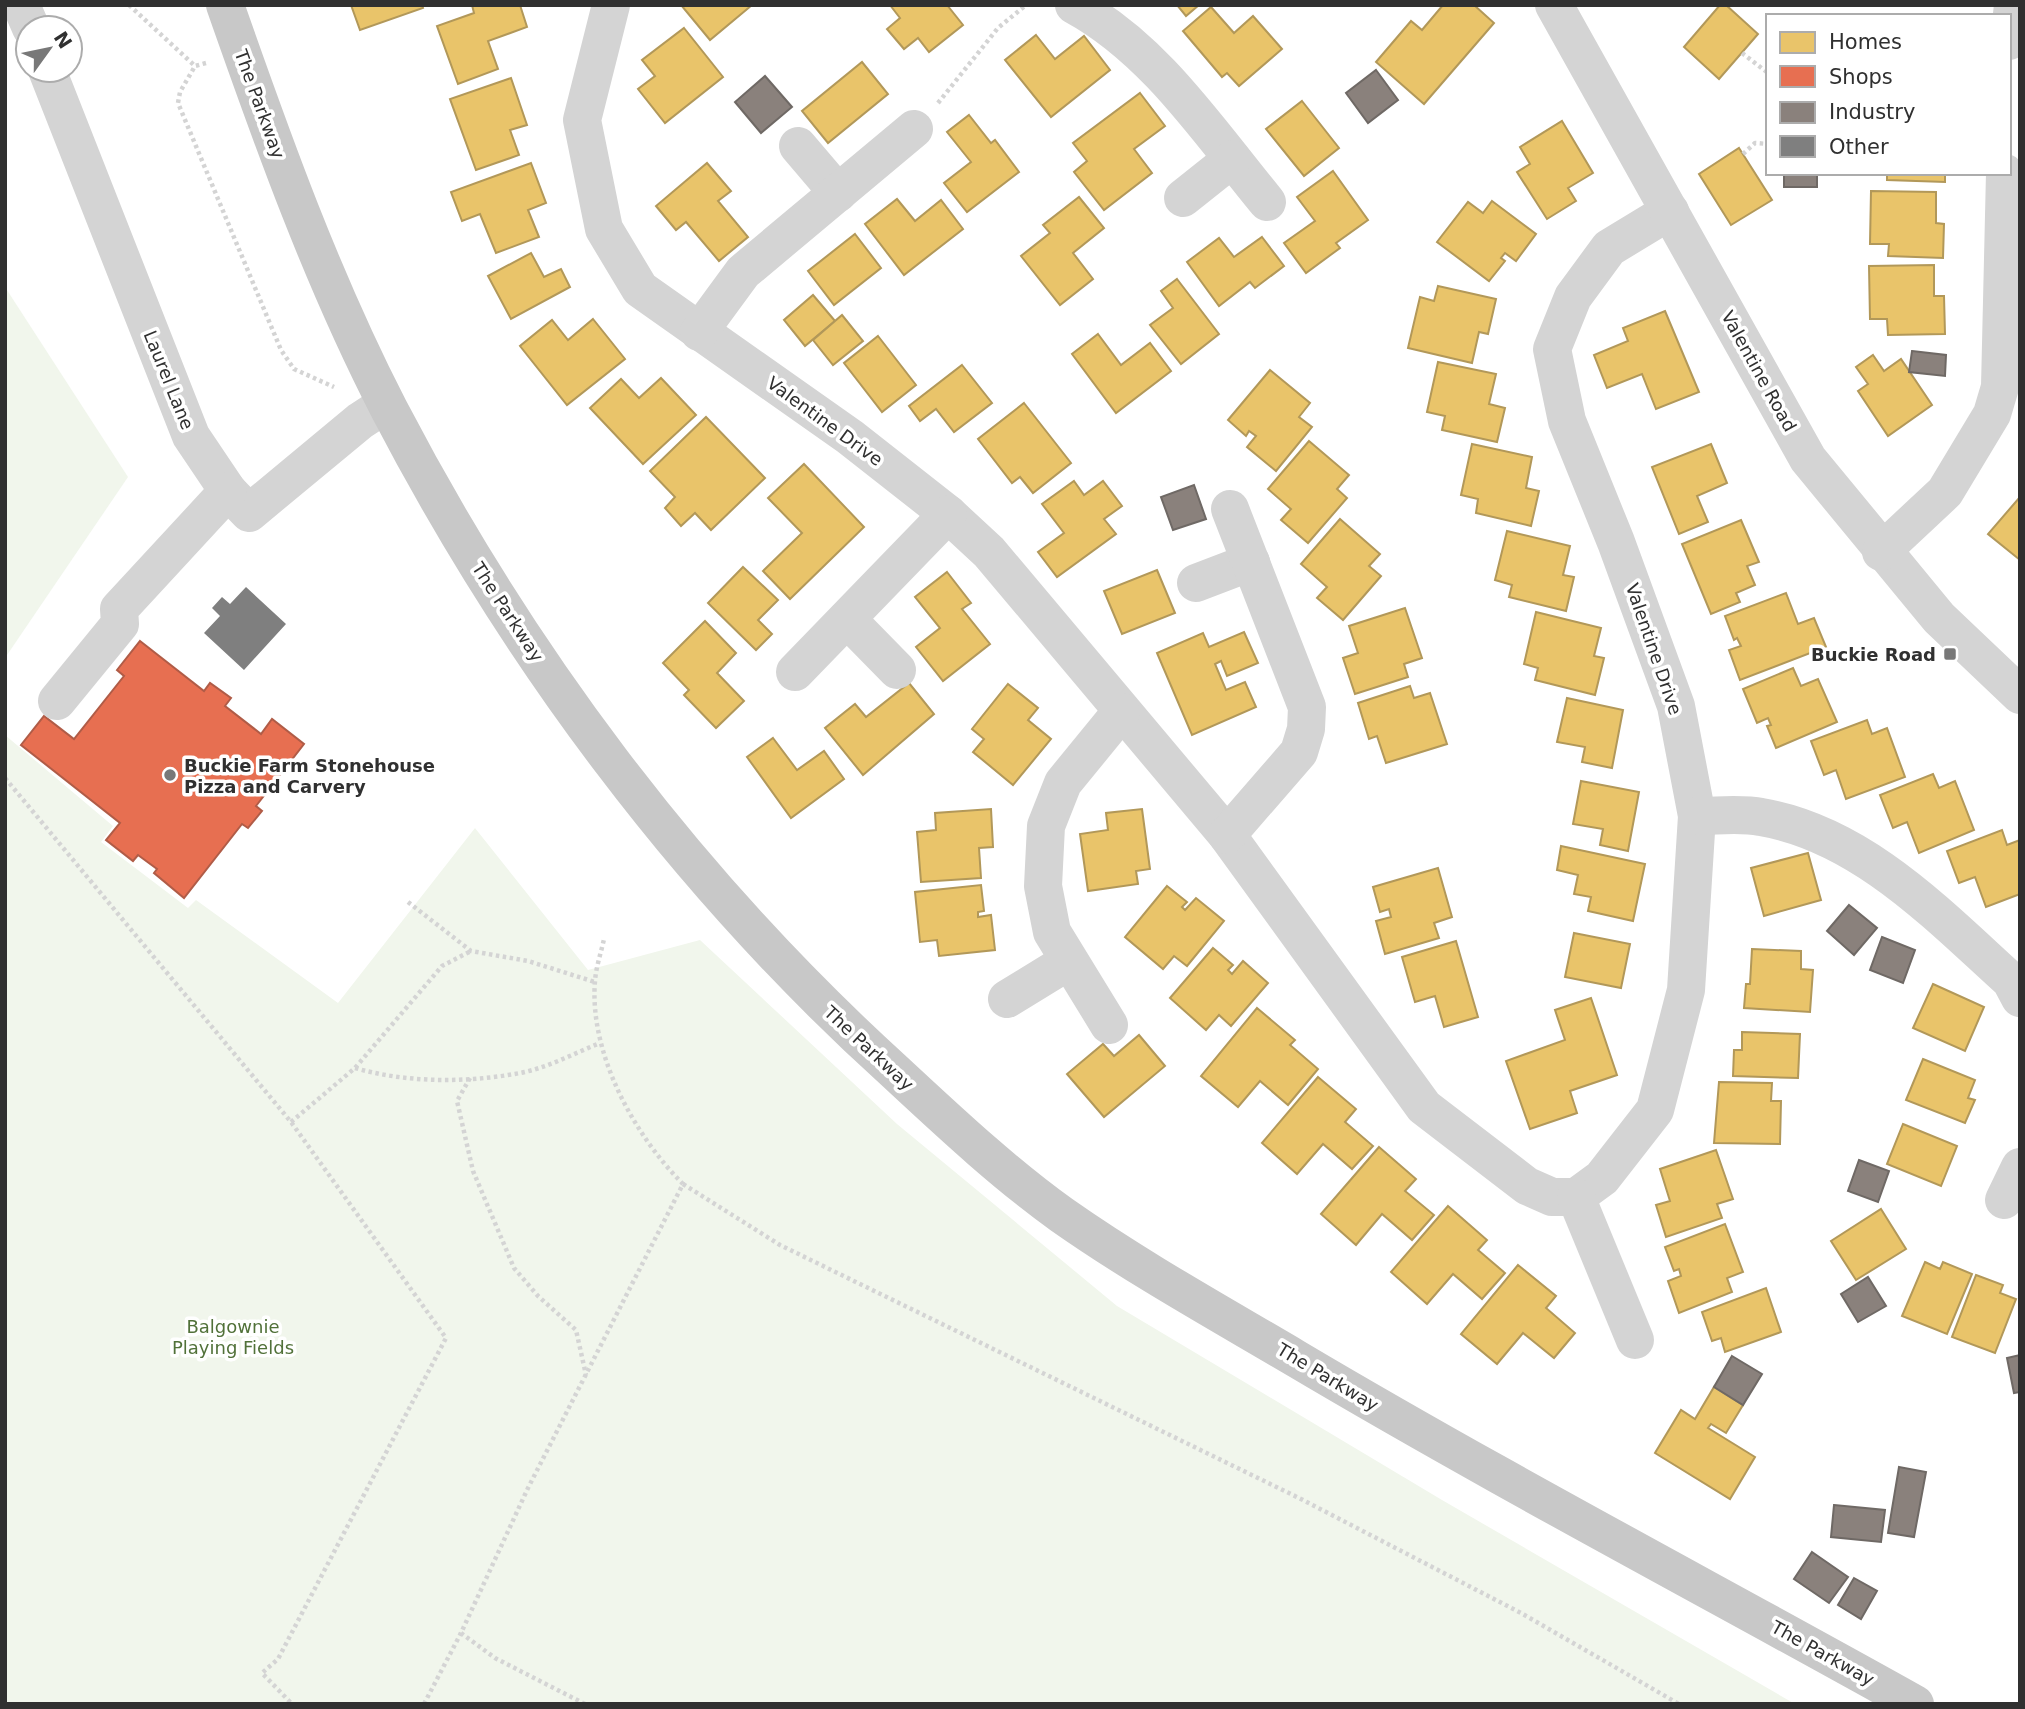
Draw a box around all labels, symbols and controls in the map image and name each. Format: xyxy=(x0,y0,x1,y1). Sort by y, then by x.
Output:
north arrow xyxy=(14,14,84,84)
legend xyxy=(1766,14,2011,175)
text: N xyxy=(50,27,77,52)
text: Homes xyxy=(1829,30,1902,54)
street label: The Parkway xyxy=(230,46,290,162)
text: Shops xyxy=(1829,65,1893,89)
text: Industry xyxy=(1829,100,1915,124)
text: Other xyxy=(1829,135,1889,159)
street label: Valentine Road xyxy=(1717,307,1801,435)
street label: Laurel Lane xyxy=(140,327,198,433)
street label: Valentine Drive xyxy=(763,372,887,470)
street label: The Parkway xyxy=(467,557,548,666)
street label: Valentine Drive xyxy=(1622,580,1686,718)
place label: Buckie Road xyxy=(1811,644,1936,665)
marker: Buckie Road xyxy=(1942,646,1958,662)
place label: Buckie Farm Stonehouse Pizza and Carvery xyxy=(184,755,435,797)
marker: Buckie Farm Stonehouse Pizza and Carvery xyxy=(162,767,178,783)
street label: The Parkway xyxy=(819,1001,918,1095)
park label: Balgownie Playing Fields xyxy=(172,1316,294,1358)
street label: The Parkway xyxy=(1273,1338,1383,1416)
street label: The Parkway xyxy=(1767,1616,1878,1690)

